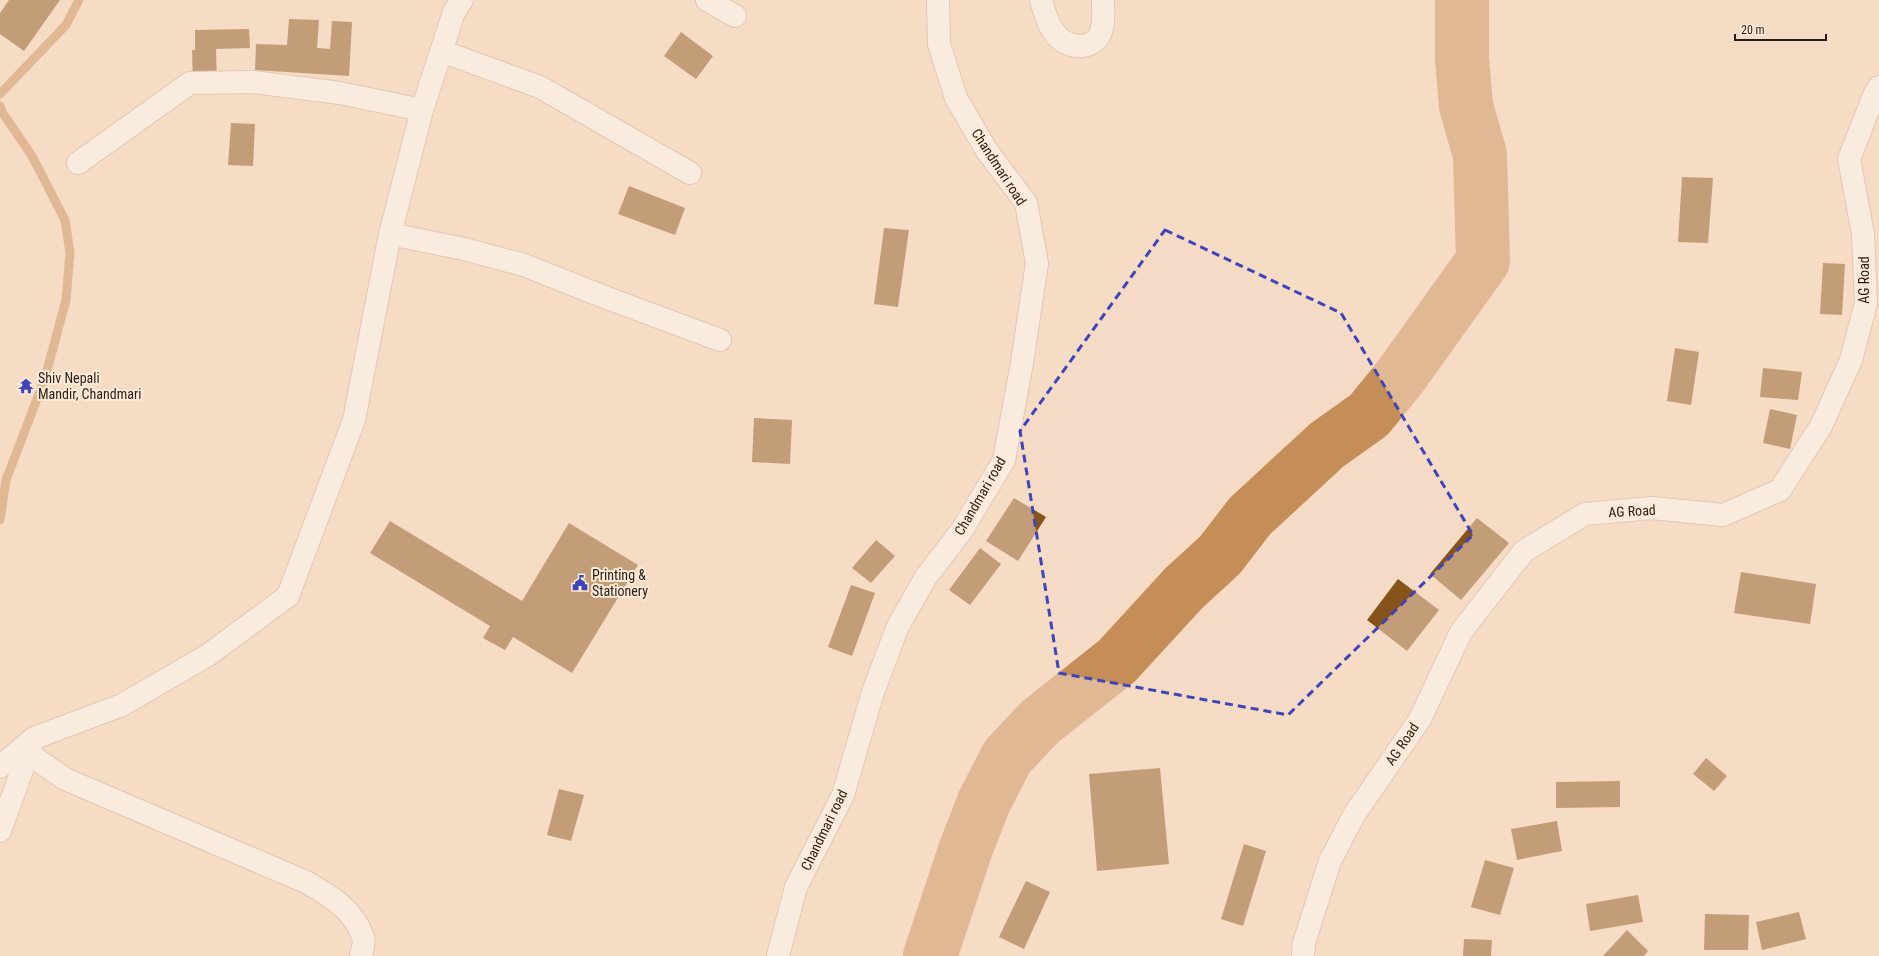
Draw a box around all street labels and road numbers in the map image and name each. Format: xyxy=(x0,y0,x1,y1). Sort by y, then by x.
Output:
street label: Chandmari road xyxy=(968,126,1030,208)
street label: AG Road xyxy=(1856,256,1872,304)
street label: Chandmari road xyxy=(951,454,1009,538)
street label: AG Road xyxy=(1608,502,1656,520)
street label: AG Road xyxy=(1382,720,1422,768)
street label: Chandmari road xyxy=(798,787,850,873)

